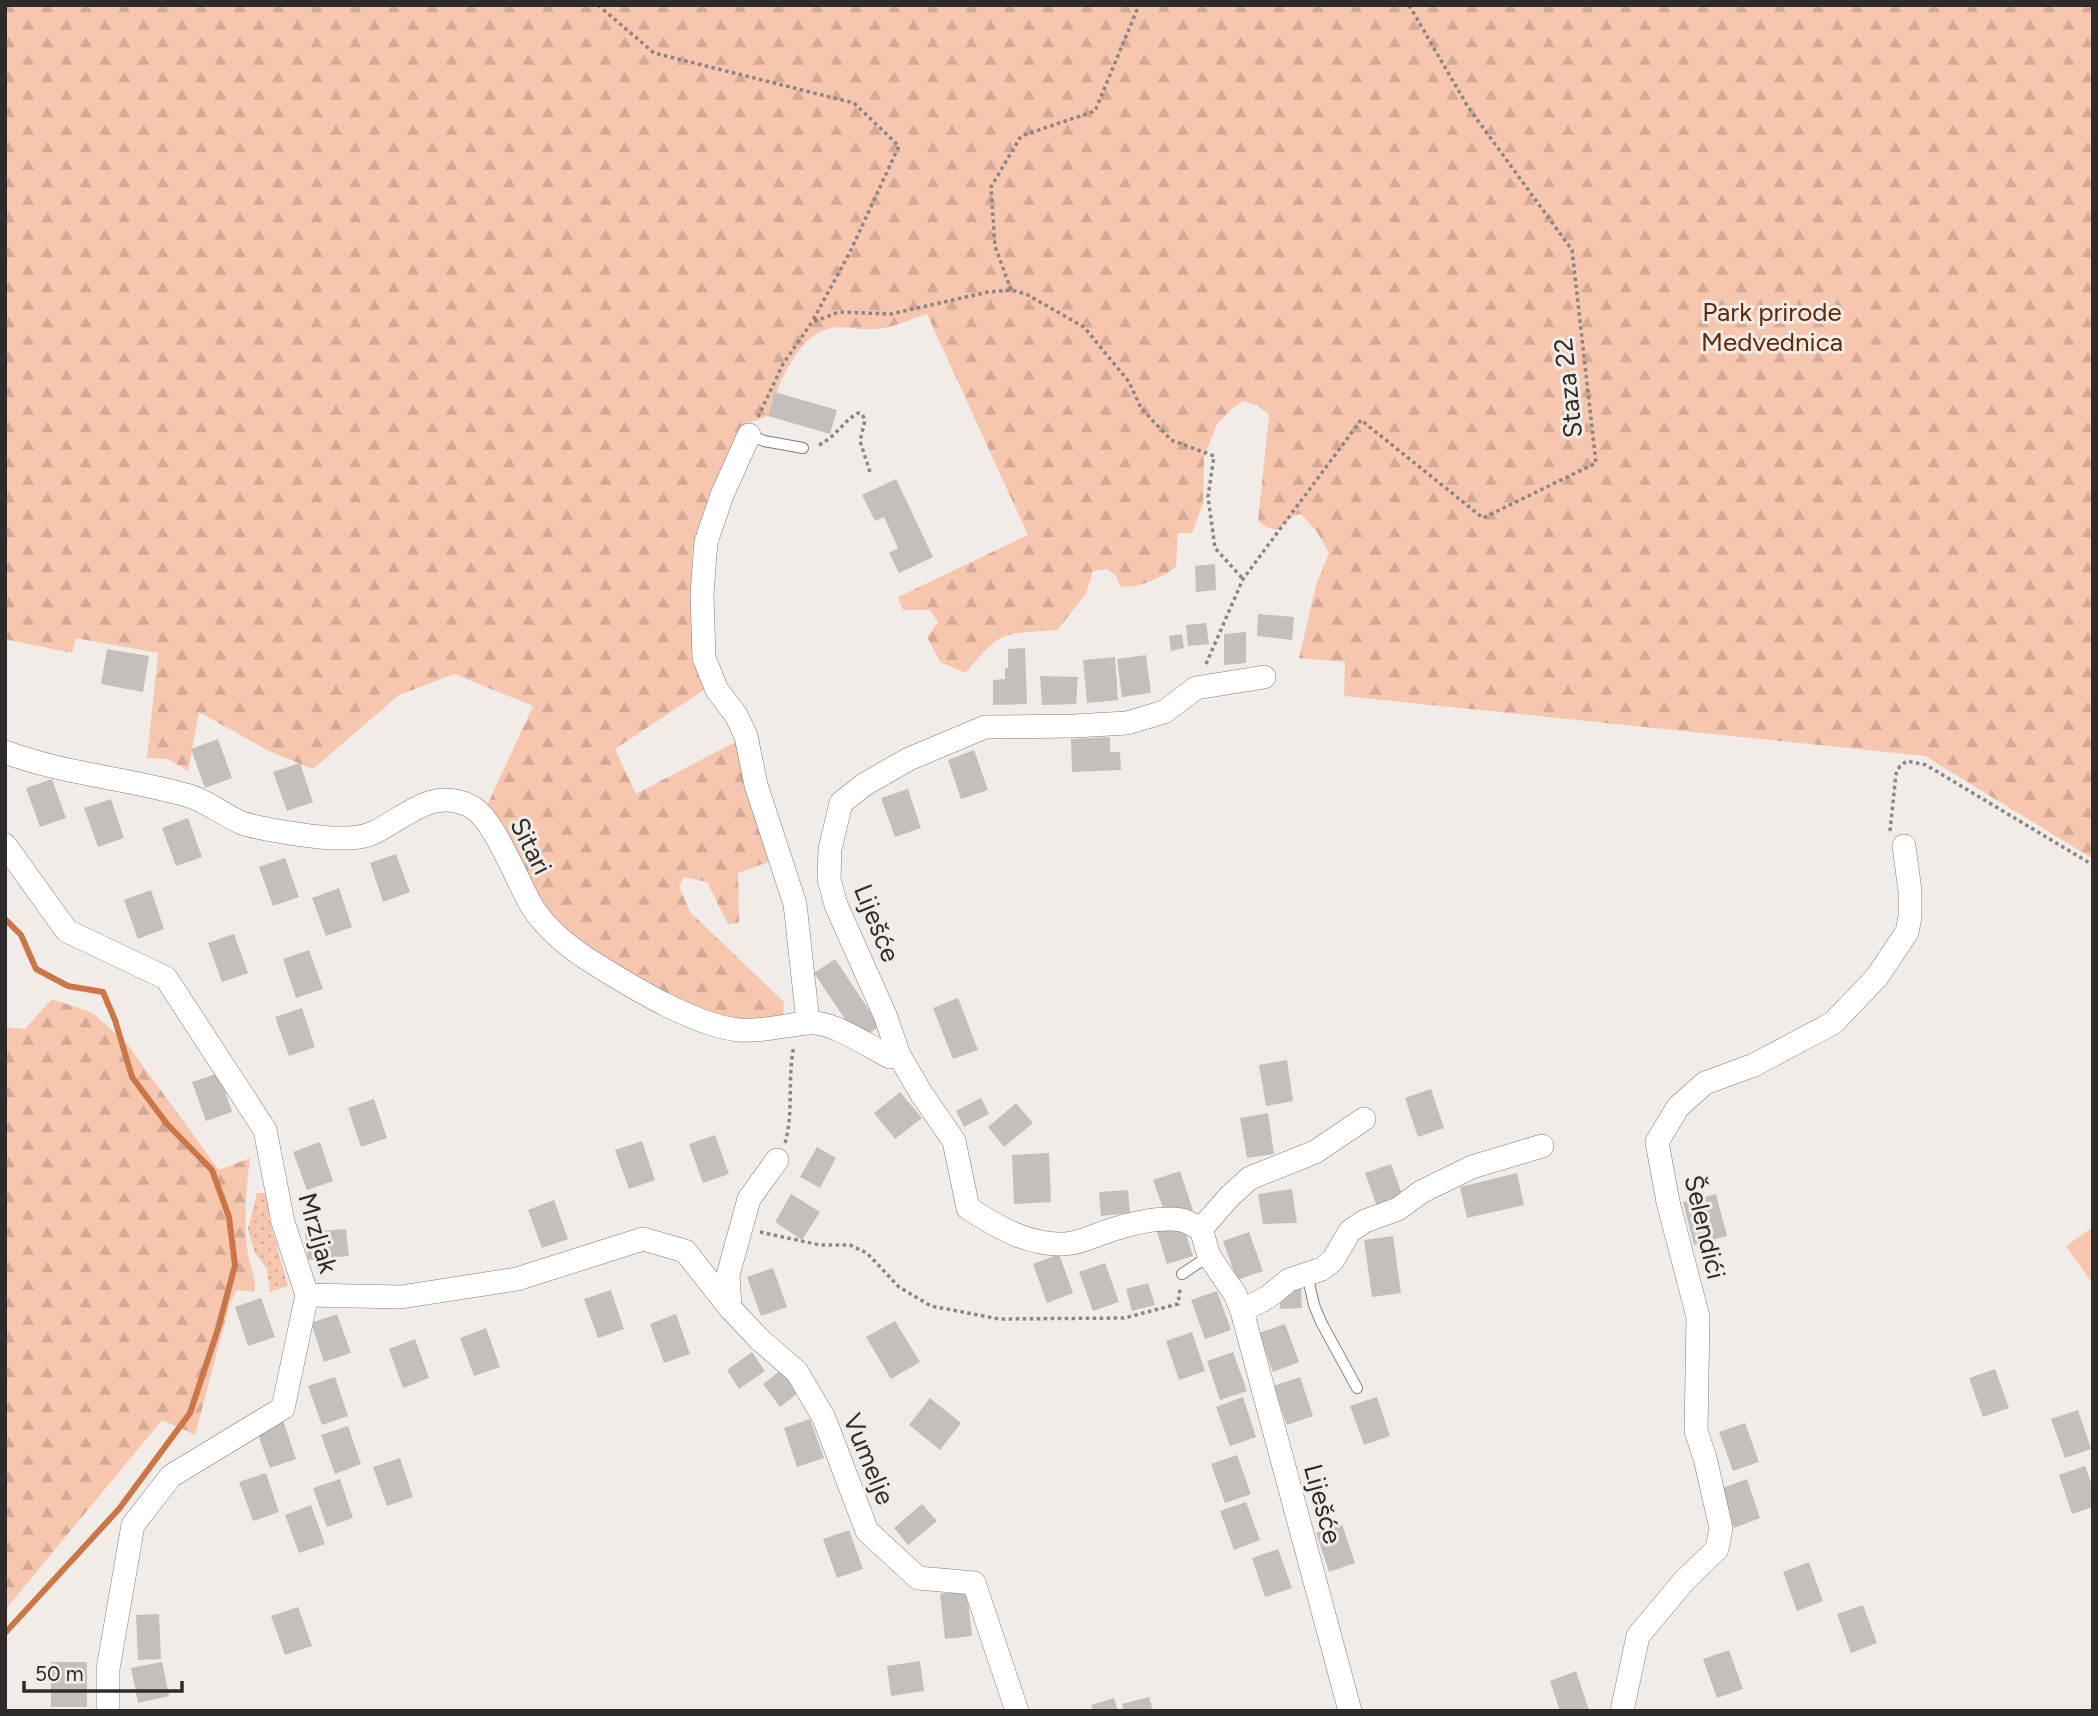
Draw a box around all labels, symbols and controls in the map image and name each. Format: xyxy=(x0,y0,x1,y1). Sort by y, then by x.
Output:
park label: Park prirode Medvednica xyxy=(1701,296,1843,358)
street label: Staza 22 xyxy=(1547,336,1589,440)
street label: Sitari xyxy=(503,812,559,880)
street label: Liješće xyxy=(847,879,907,967)
street label: Šelendići xyxy=(1677,1172,1733,1282)
street label: Mrzljak xyxy=(291,1189,345,1277)
street label: Vumelje xyxy=(836,1409,902,1509)
street label: Liješće xyxy=(1297,1461,1349,1547)
scale bar xyxy=(24,1650,182,1694)
text: 50 m xyxy=(35,1661,84,1686)

